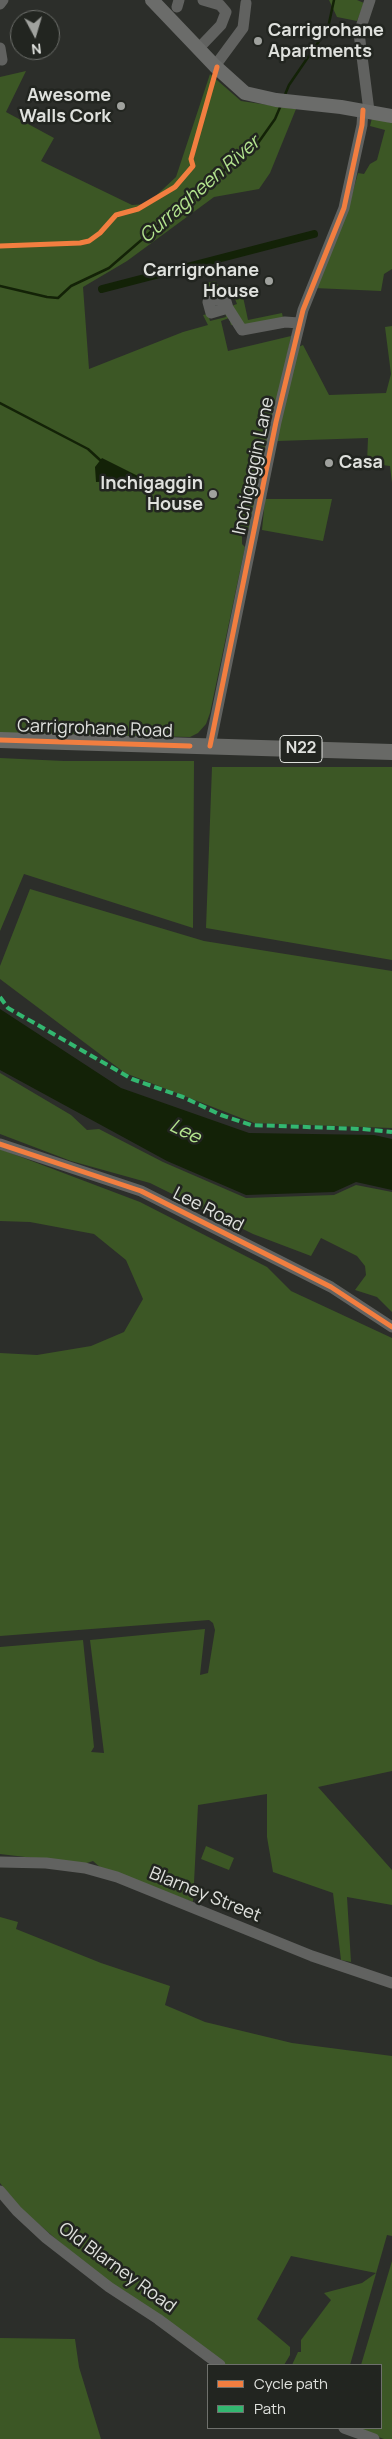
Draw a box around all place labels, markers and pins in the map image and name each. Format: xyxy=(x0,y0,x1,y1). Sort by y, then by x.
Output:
place label: Carrigrohane Apartments xyxy=(268,20,384,62)
marker: Carrigrohane Apartments xyxy=(252,35,264,47)
place label: Awesome Walls Cork xyxy=(19,85,111,128)
marker: Awesome Walls Cork xyxy=(115,100,127,112)
place label: Carrigrohane House xyxy=(143,260,259,302)
marker: Carrigrohane House xyxy=(263,275,275,287)
place label: Casa xyxy=(339,452,383,474)
marker: Casa xyxy=(323,457,335,469)
place label: Inchigaggin House xyxy=(100,473,203,516)
marker: Inchigaggin House xyxy=(207,488,219,500)

